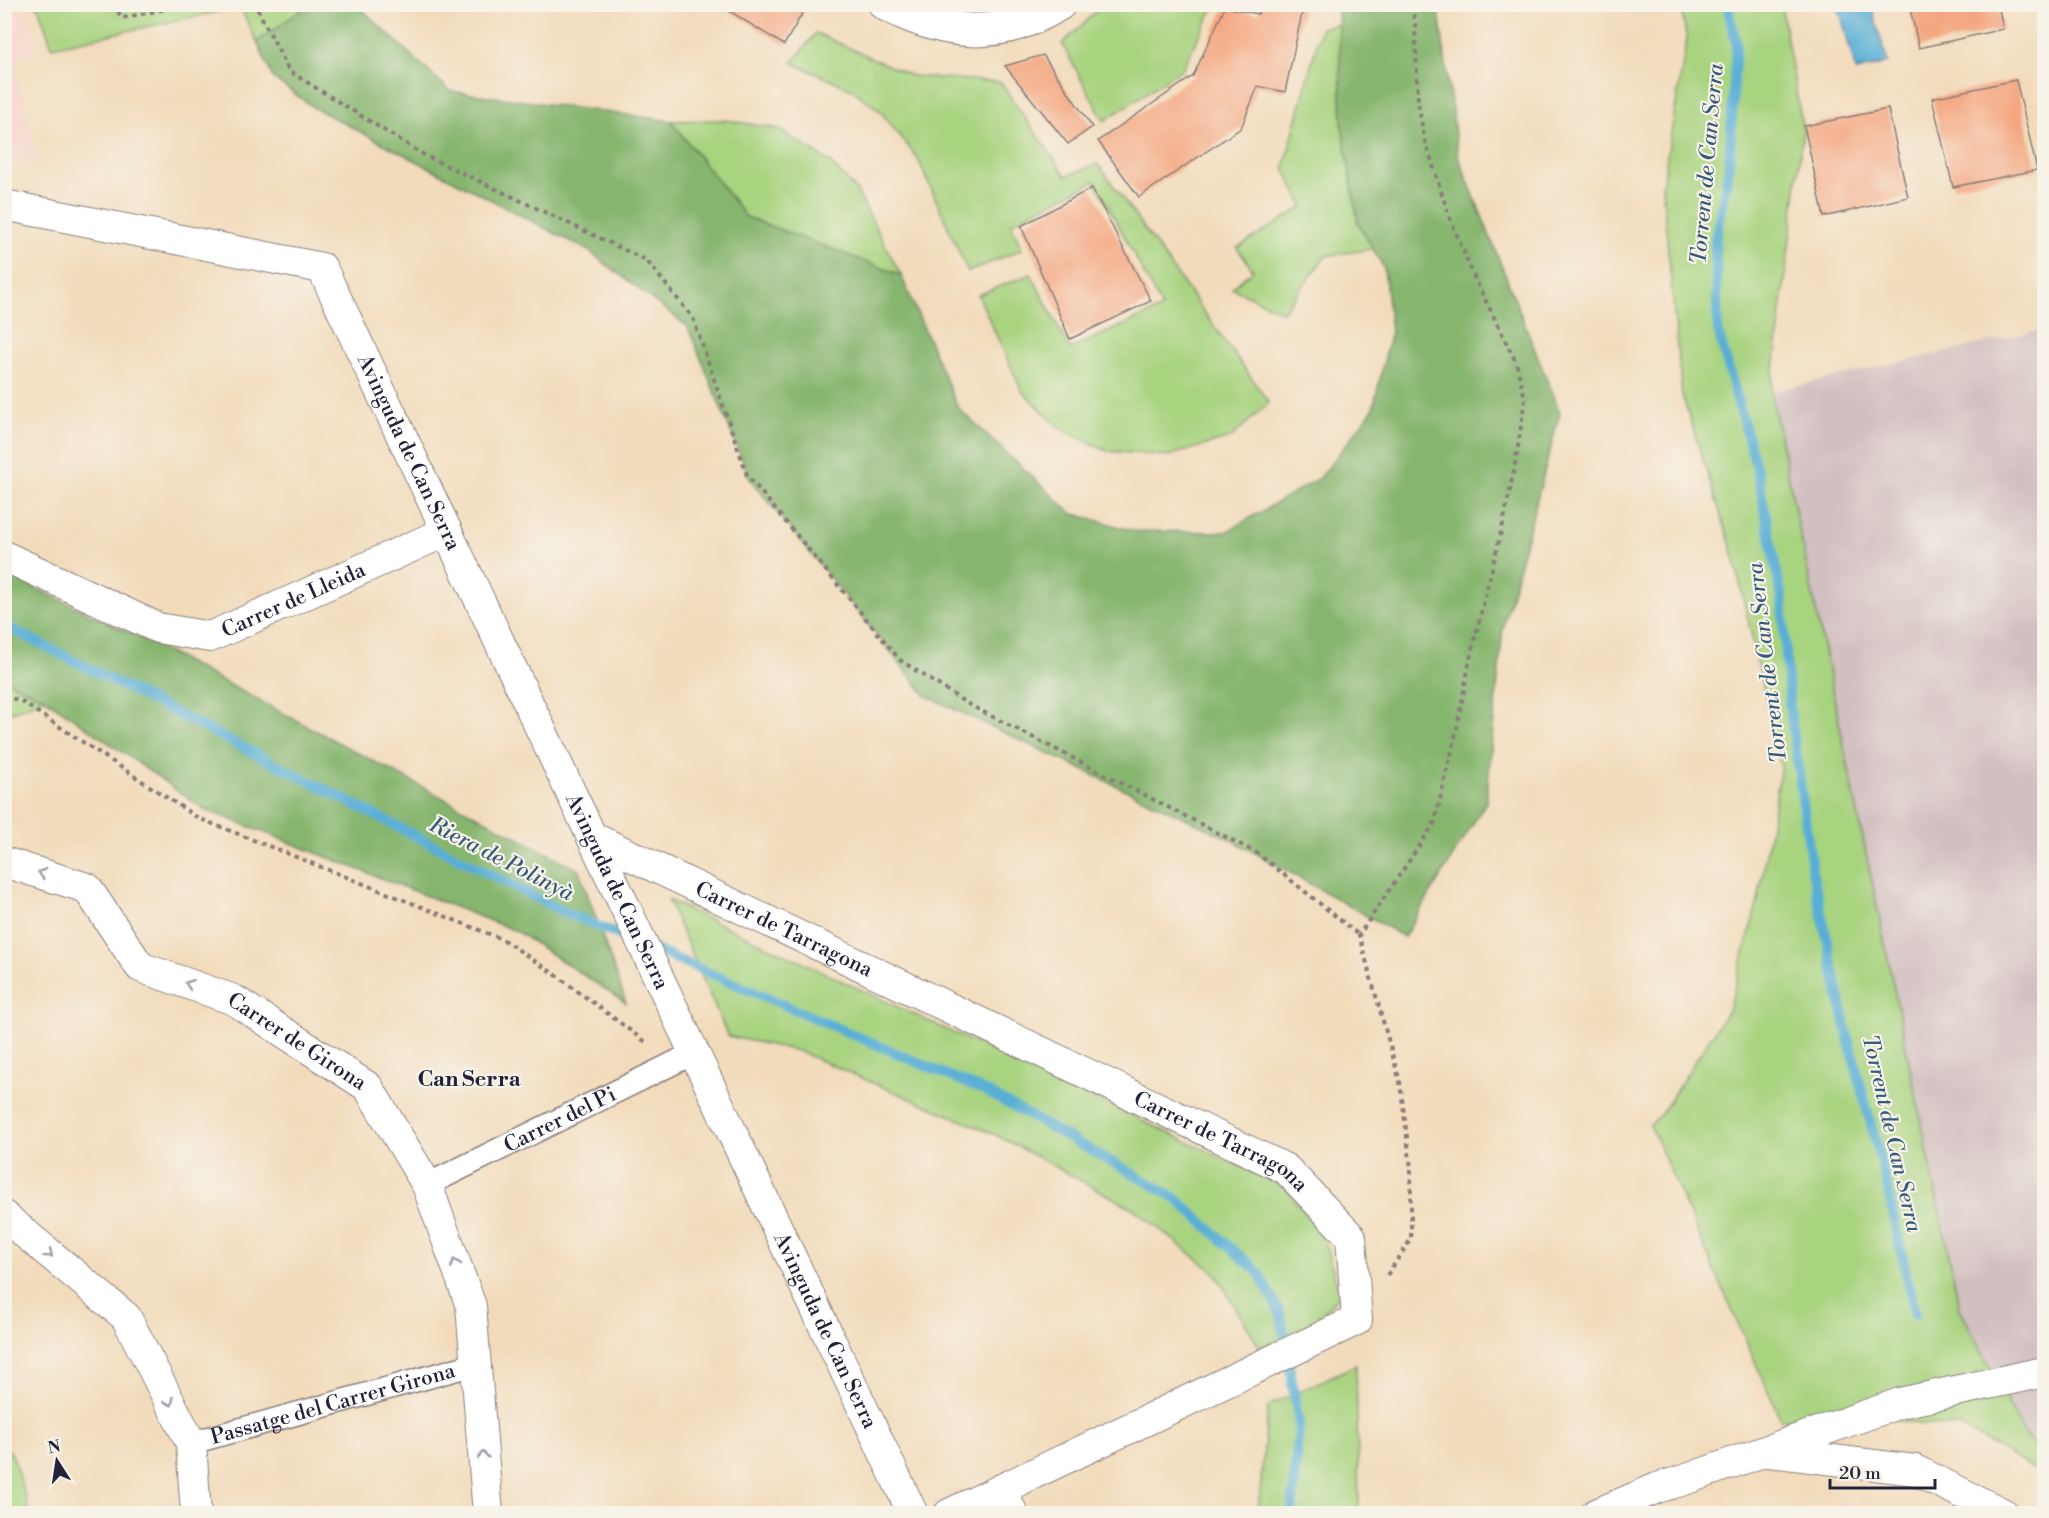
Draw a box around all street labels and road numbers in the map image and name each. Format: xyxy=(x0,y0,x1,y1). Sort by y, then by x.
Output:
street label: Avinguda de Can Serra xyxy=(350,350,466,555)
street label: Carrer de Lleida xyxy=(218,557,370,644)
street label: Avinguda de Can Serra xyxy=(559,789,674,994)
street label: Carrer de Tarragona xyxy=(691,876,877,983)
street label: Carrer de Girona xyxy=(222,987,371,1097)
street label: Carrer del Pi xyxy=(500,1082,621,1159)
street label: Carrer de Tarragona xyxy=(1129,1086,1313,1198)
street label: Avinguda de Can Serra xyxy=(767,1228,883,1433)
street label: Passatge del Carrer Girona xyxy=(208,1358,459,1451)

